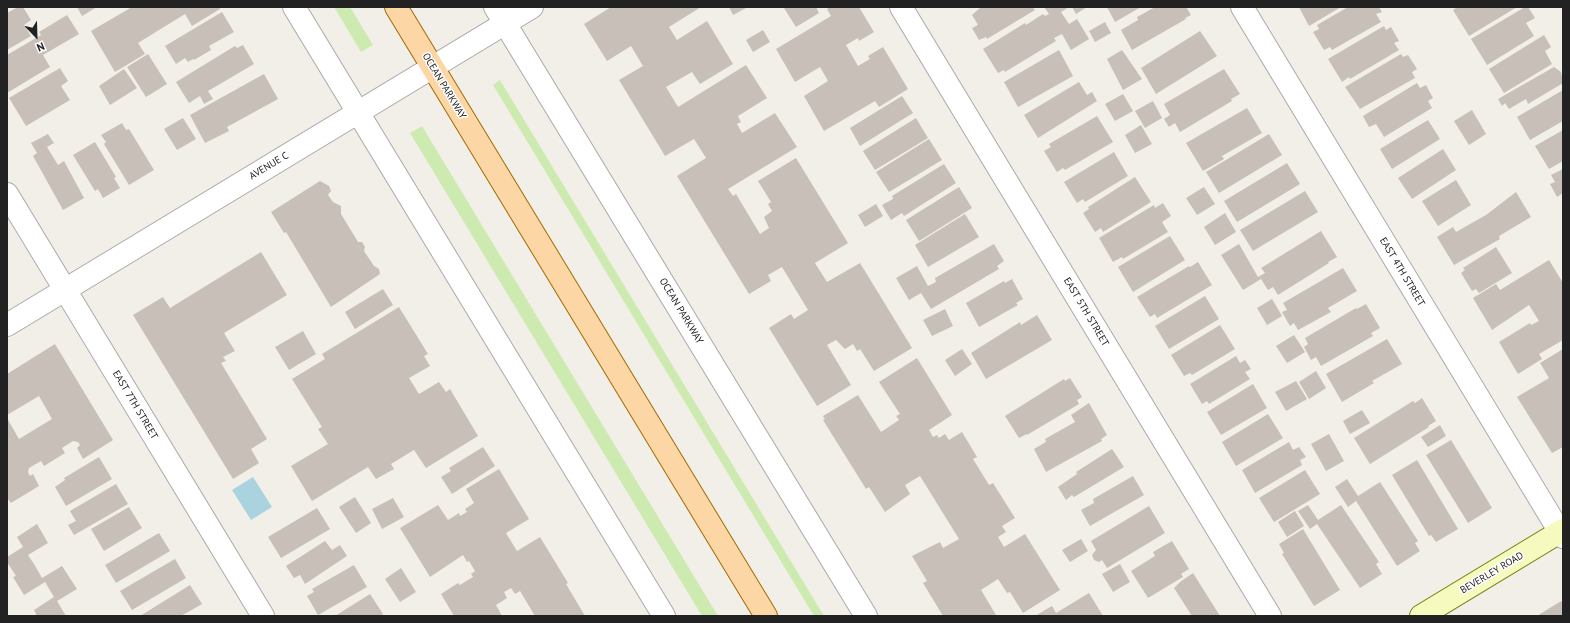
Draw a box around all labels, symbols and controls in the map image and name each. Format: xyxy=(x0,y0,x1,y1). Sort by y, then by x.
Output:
north arrow xyxy=(16,16,56,56)
text: N xyxy=(35,39,47,55)
street label: OCEAN PARKWAY xyxy=(420,51,468,121)
street label: AVENUE C xyxy=(247,150,291,182)
street label: EAST 4TH STREET xyxy=(1377,235,1427,309)
street label: EAST 5TH STREET xyxy=(1061,275,1111,349)
street label: OCEAN PARKWAY xyxy=(657,276,705,346)
street label: EAST 7TH STREET xyxy=(110,368,160,442)
street label: BEVERLEY ROAD xyxy=(1458,549,1526,597)

